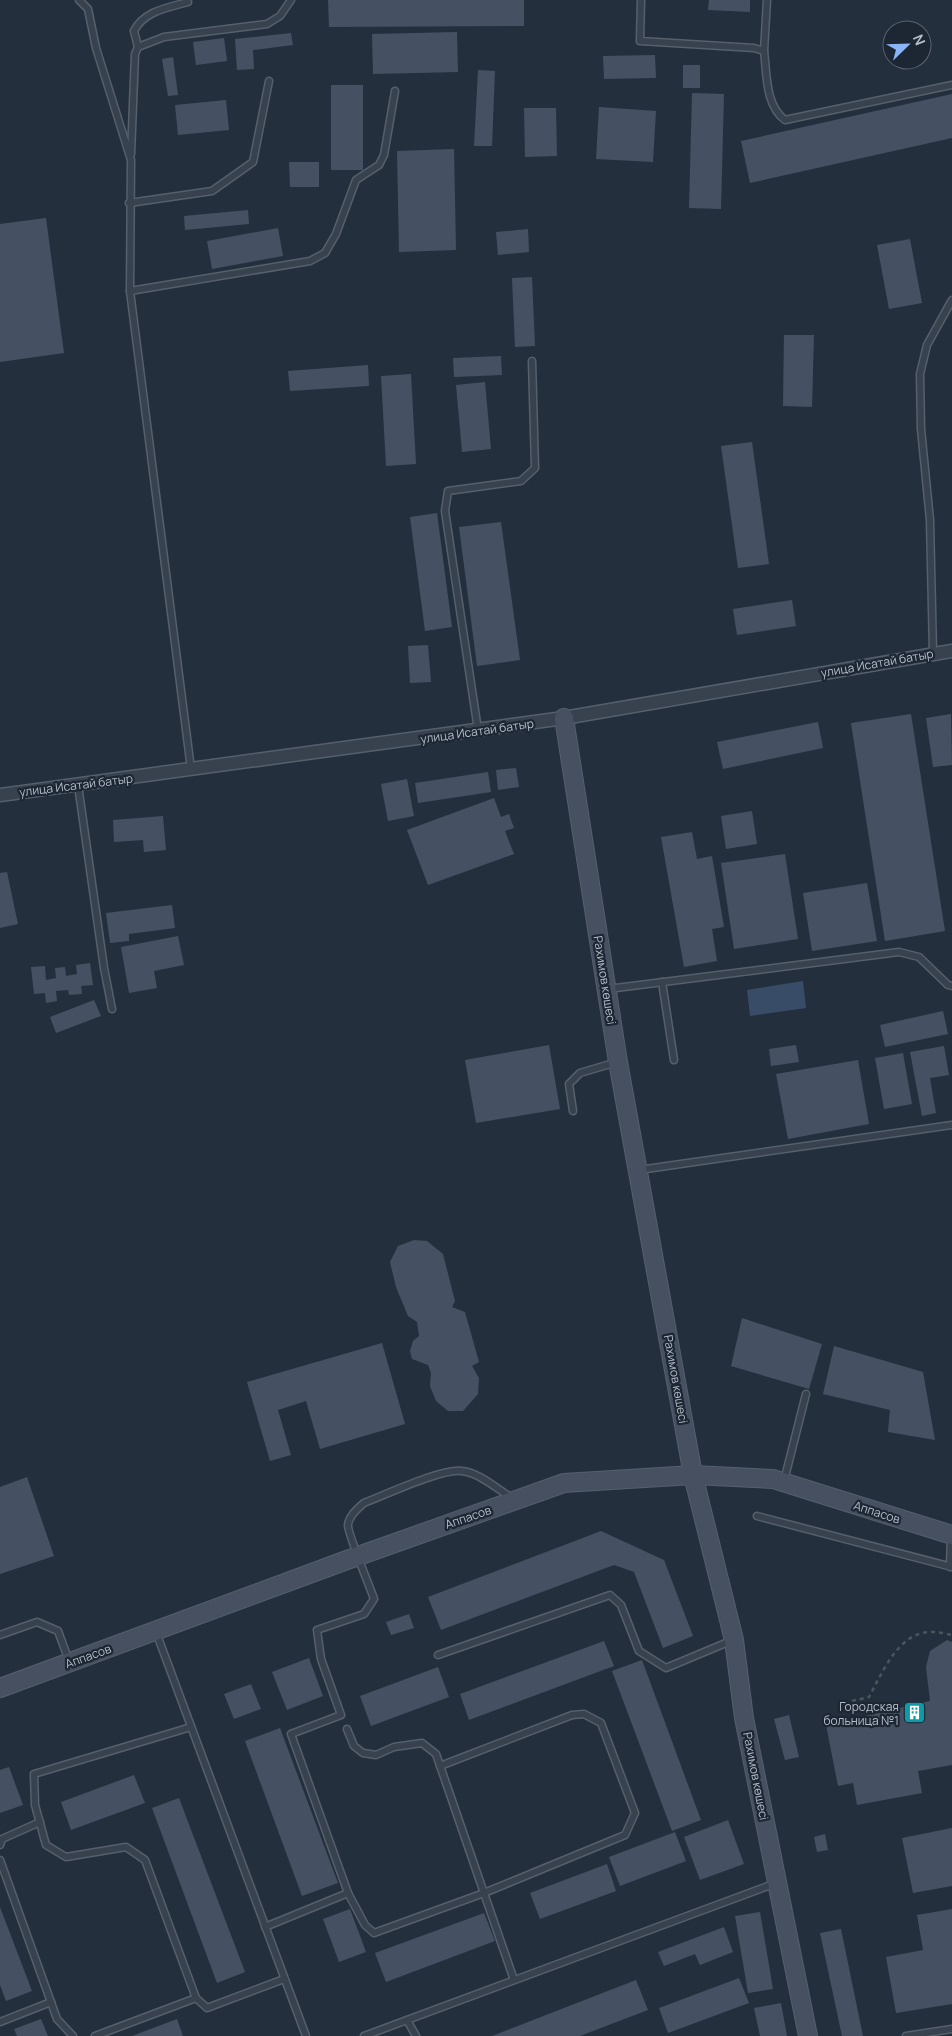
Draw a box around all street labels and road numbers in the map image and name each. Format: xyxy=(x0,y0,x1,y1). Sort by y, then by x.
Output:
street label: улица Исатай батыр xyxy=(819,645,935,681)
street label: улица Исатай батыр xyxy=(419,715,535,747)
street label: улица Исатай батыр xyxy=(18,770,134,800)
street label: Рахимов көшесі xyxy=(590,934,620,1026)
street label: Рахимов көшесі xyxy=(660,1333,692,1425)
street label: Аппасов xyxy=(852,1497,903,1528)
street label: Аппасов xyxy=(443,1501,494,1533)
street label: Аппасов xyxy=(63,1640,114,1672)
street label: Рахимов көшесі xyxy=(739,1730,773,1822)

